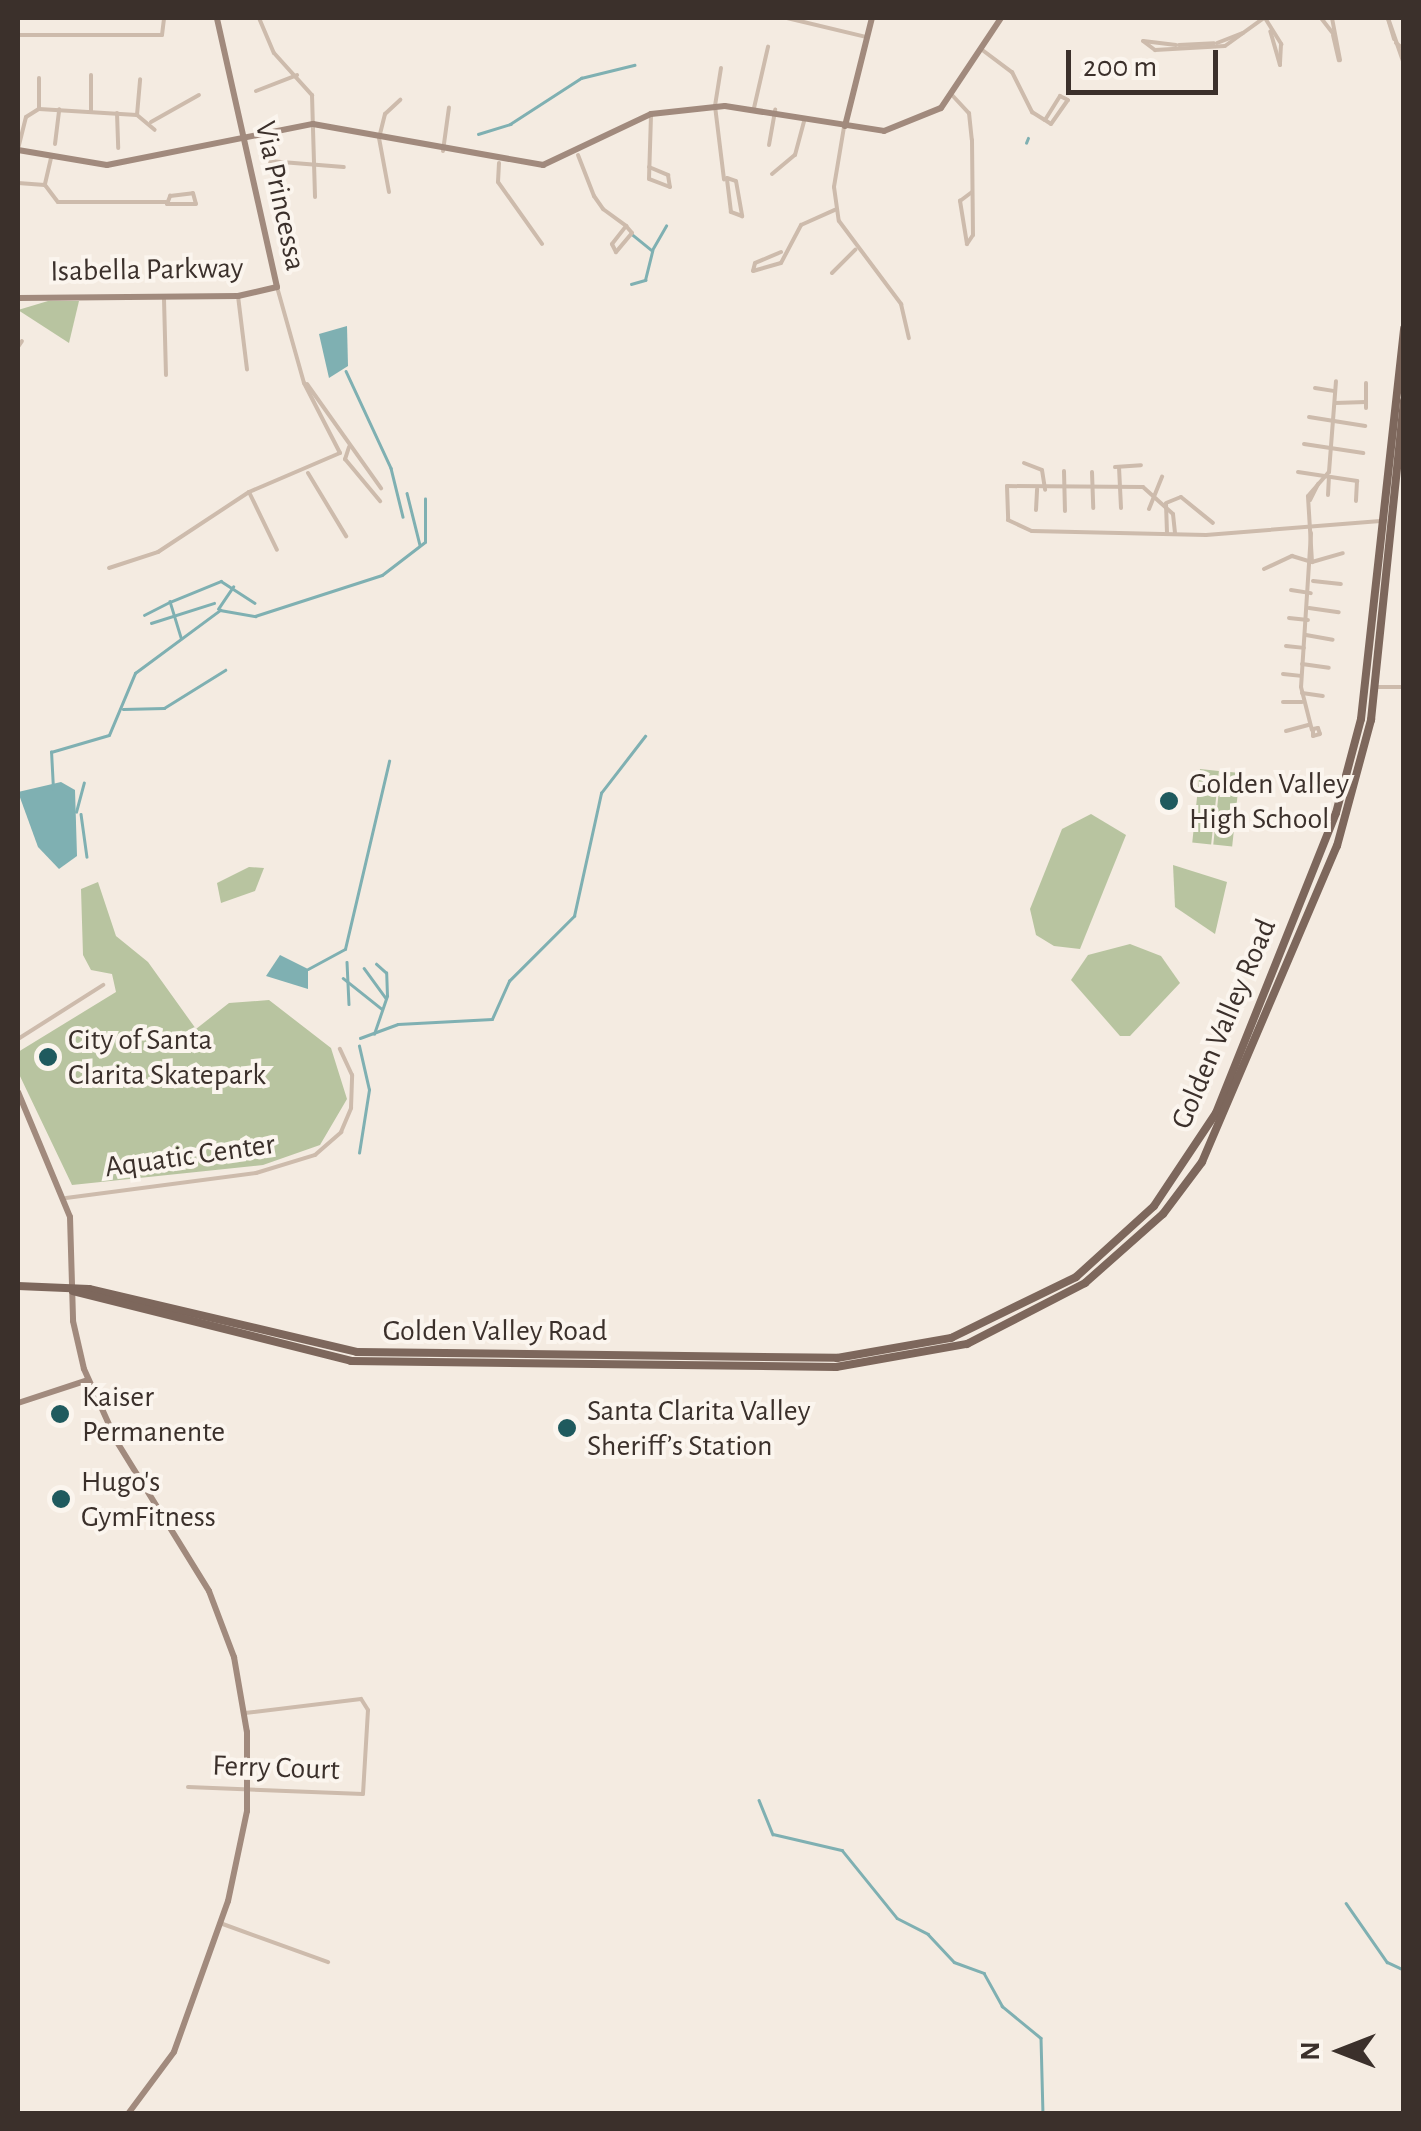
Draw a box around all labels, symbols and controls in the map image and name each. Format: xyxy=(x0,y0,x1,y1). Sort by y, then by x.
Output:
scale bar xyxy=(1071,30,1224,92)
text: 200 m xyxy=(1083,52,1157,82)
street label: Via Princessa xyxy=(247,118,313,274)
street label: Isabella Parkway xyxy=(50,250,244,290)
place label: Golden Valley High School xyxy=(1189,766,1349,836)
marker: Golden Valley High School xyxy=(1158,790,1180,812)
street label: Golden Valley Road xyxy=(1164,914,1284,1134)
place label: City of Santa Clarita Skatepark xyxy=(68,1022,266,1092)
marker: City of Santa Clarita Skatepark xyxy=(37,1046,59,1068)
street label: Aquatic Center xyxy=(103,1126,277,1186)
street label: Golden Valley Road xyxy=(383,1313,607,1349)
place label: Kaiser Permanente xyxy=(82,1379,225,1450)
place label: Santa Clarita Valley Sheriff’s Station xyxy=(587,1393,810,1464)
marker: Kaiser Permanente xyxy=(47,1401,73,1427)
marker: Santa Clarita Valley Sheriff’s Station xyxy=(556,1417,578,1439)
place label: Hugo's GymFitness xyxy=(81,1464,216,1534)
marker: Hugo's GymFitness xyxy=(50,1488,72,1510)
street label: Ferry Court xyxy=(212,1748,340,1788)
north arrow xyxy=(1291,2001,1391,2101)
text: N xyxy=(1297,2041,1325,2061)

